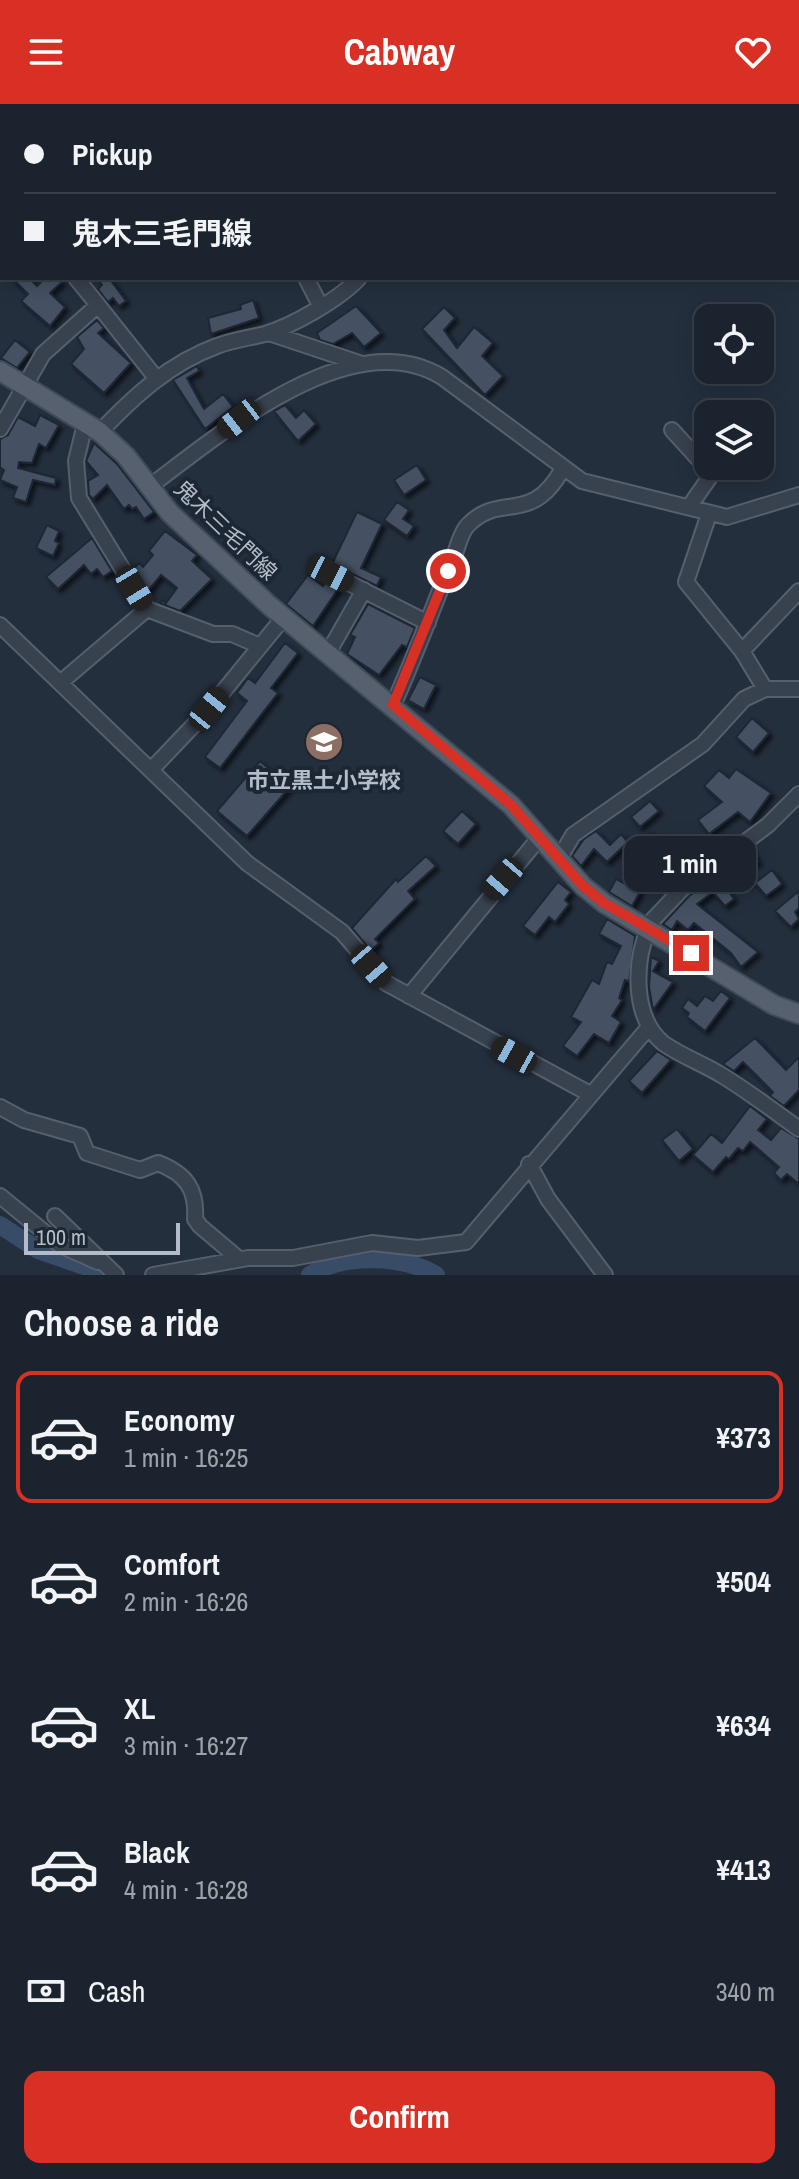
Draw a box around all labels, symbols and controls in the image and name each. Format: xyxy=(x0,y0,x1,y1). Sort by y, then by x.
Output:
text: Cabway xyxy=(344,28,455,76)
icon: menu xyxy=(24,30,68,74)
icon: heart xyxy=(731,30,775,74)
text: Pickup xyxy=(72,134,153,174)
text: 鬼木三毛門線 xyxy=(72,213,252,253)
map controls xyxy=(694,304,774,480)
button: locate xyxy=(694,304,774,384)
car xyxy=(213,395,265,443)
button: layers xyxy=(694,400,774,480)
street label: 鬼木三毛門線 xyxy=(168,473,284,587)
car xyxy=(304,552,358,596)
route start xyxy=(430,553,466,589)
car xyxy=(111,561,157,615)
car xyxy=(185,683,233,735)
school or university icon: 市立黒土小学校 xyxy=(303,721,345,763)
place label: 市立黒土小学校 xyxy=(247,765,401,795)
callout: 1 min xyxy=(625,837,757,893)
text: 1 min xyxy=(662,846,718,881)
car xyxy=(478,853,528,905)
route end xyxy=(673,935,709,971)
car xyxy=(346,940,396,992)
car xyxy=(487,1033,541,1077)
scale bar xyxy=(24,1219,180,1255)
text: 100 m xyxy=(36,1222,86,1252)
text: Choose a ride xyxy=(24,1299,219,1347)
text: Economy xyxy=(124,1400,235,1440)
icon: car xyxy=(28,1401,100,1473)
text: ¥373 xyxy=(716,1417,771,1457)
text: 1 min · 16:25 xyxy=(124,1440,248,1475)
text: Comfort xyxy=(124,1544,220,1584)
icon: car xyxy=(28,1545,100,1617)
text: ¥504 xyxy=(716,1561,771,1601)
text: 2 min · 16:26 xyxy=(124,1584,248,1619)
text: XL xyxy=(124,1688,155,1728)
icon: car xyxy=(28,1689,100,1761)
text: ¥634 xyxy=(716,1705,771,1745)
text: 3 min · 16:27 xyxy=(124,1728,248,1763)
text: Black xyxy=(124,1832,190,1872)
icon: car xyxy=(28,1833,100,1905)
text: ¥413 xyxy=(716,1849,771,1889)
text: 4 min · 16:28 xyxy=(124,1872,248,1907)
icon: cash xyxy=(24,1969,68,2013)
text: Cash xyxy=(88,1971,145,2011)
text: 340 m xyxy=(716,1974,775,2009)
button: Confirm xyxy=(24,2071,775,2163)

